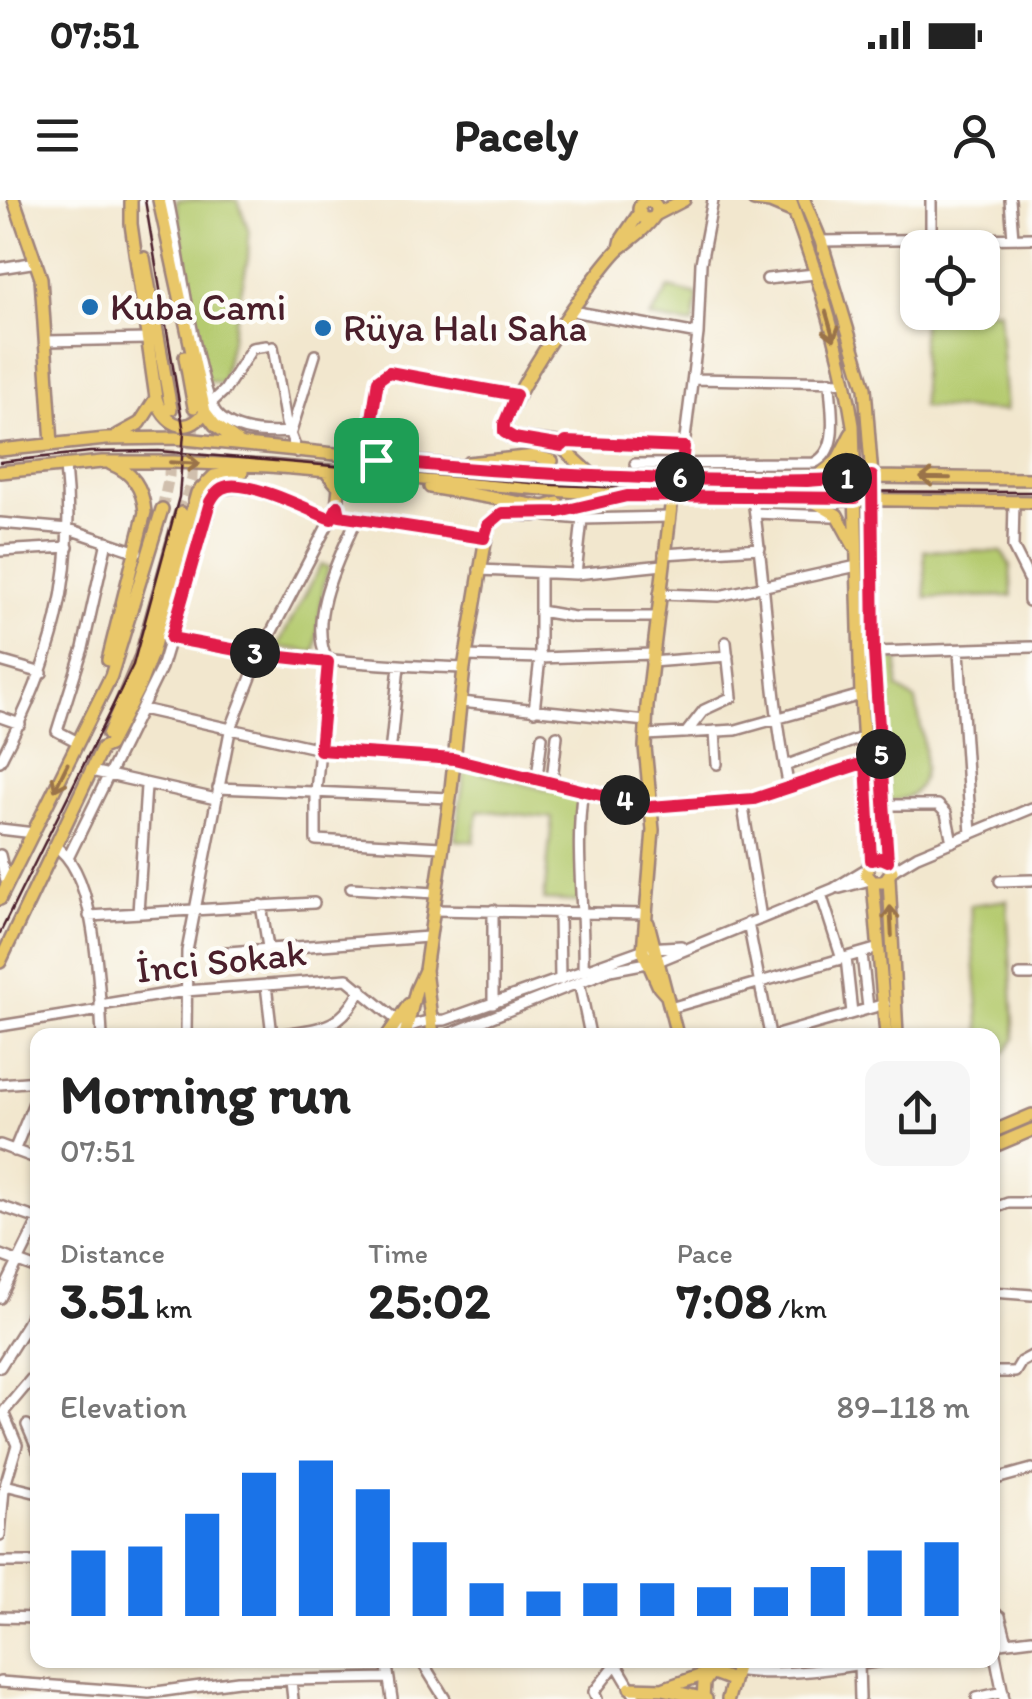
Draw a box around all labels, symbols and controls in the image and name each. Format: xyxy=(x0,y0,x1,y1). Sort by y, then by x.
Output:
text: 07:51 xyxy=(50,12,139,58)
icon: menu xyxy=(30,108,85,163)
text: Pacely xyxy=(454,108,578,162)
icon: person xyxy=(947,108,1002,163)
map controls xyxy=(900,230,1000,330)
button: locate xyxy=(900,230,1000,330)
place label: Kuba Cami xyxy=(110,284,286,330)
marker: Kuba Cami xyxy=(79,296,101,318)
place label: Rüya Halı Saha xyxy=(343,305,587,351)
one-way arrow xyxy=(822,310,840,341)
marker: Rüya Halı Saha xyxy=(312,317,334,339)
pin xyxy=(334,418,419,503)
icon: arrive xyxy=(349,433,404,488)
pin: 6 xyxy=(655,452,705,502)
pin: 1 xyxy=(822,453,872,503)
one-way arrow xyxy=(169,454,201,473)
text: 6 xyxy=(673,460,687,494)
text: 1 xyxy=(841,461,854,495)
one-way arrow xyxy=(919,468,951,487)
pin: 3 xyxy=(230,628,280,678)
text: 3 xyxy=(247,636,263,670)
pin: 5 xyxy=(856,729,906,779)
text: 5 xyxy=(874,737,888,771)
one-way arrow xyxy=(51,761,70,791)
pin: 4 xyxy=(600,775,650,825)
text: 4 xyxy=(617,783,633,817)
one-way arrow xyxy=(882,906,901,938)
street label: İnci Sokak xyxy=(134,929,309,993)
text: Morning run xyxy=(60,1061,351,1127)
button: share xyxy=(865,1061,970,1166)
text: 07:51 xyxy=(60,1132,135,1170)
text: Distance xyxy=(60,1236,165,1270)
text: Time xyxy=(368,1236,428,1270)
text: Pace xyxy=(677,1236,733,1270)
text: 3.51 xyxy=(60,1270,149,1331)
text: 25:02 xyxy=(368,1270,490,1331)
text: 7:08 xyxy=(677,1270,772,1331)
text: km xyxy=(149,1291,192,1325)
text: /km xyxy=(772,1291,827,1325)
text: Elevation xyxy=(60,1388,187,1426)
text: 89–118 m xyxy=(837,1388,970,1426)

